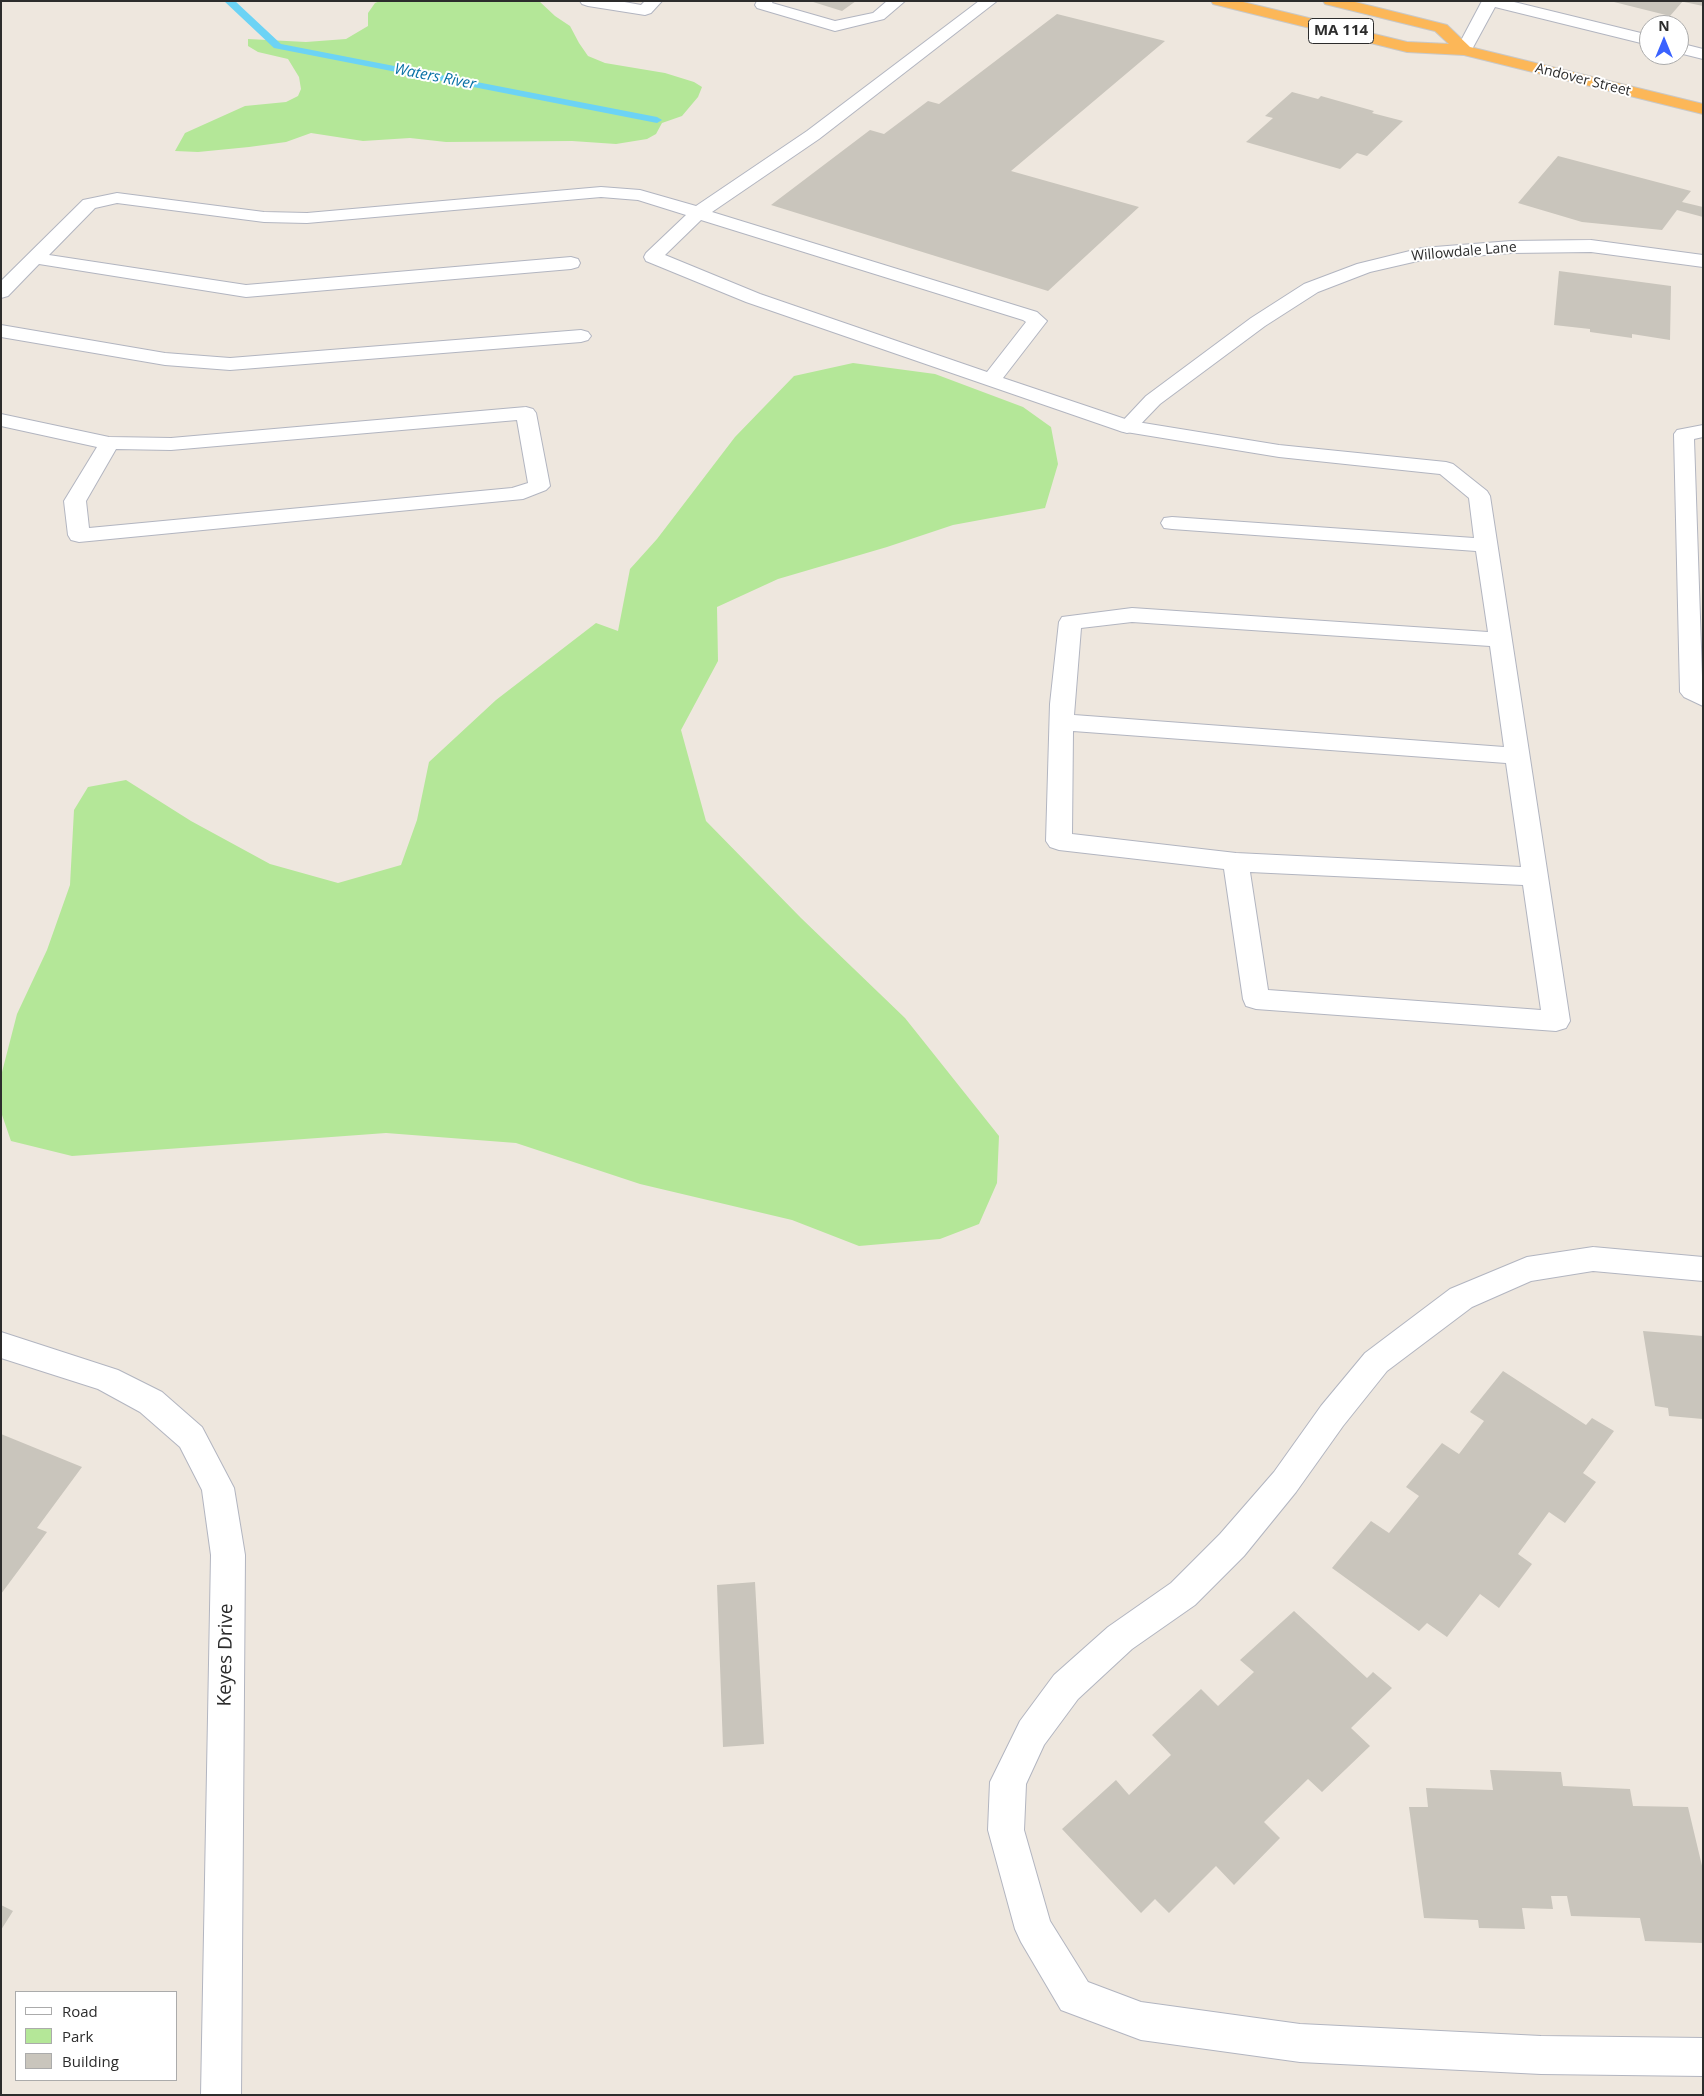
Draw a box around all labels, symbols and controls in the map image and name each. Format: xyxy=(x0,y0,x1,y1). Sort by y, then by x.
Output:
north arrow xyxy=(1639,15,1689,65)
text: N xyxy=(1658,16,1670,35)
road number: MA 114 xyxy=(1308,18,1374,44)
water label: Waters River xyxy=(393,60,477,94)
street label: Andover Street xyxy=(1534,60,1632,100)
street label: Willowdale Lane xyxy=(1411,239,1517,265)
street label: Keyes Drive xyxy=(214,1603,238,1707)
legend xyxy=(15,1991,178,2081)
text: Road xyxy=(62,2001,98,2021)
text: Park xyxy=(62,2026,93,2046)
text: Building xyxy=(62,2051,119,2071)

